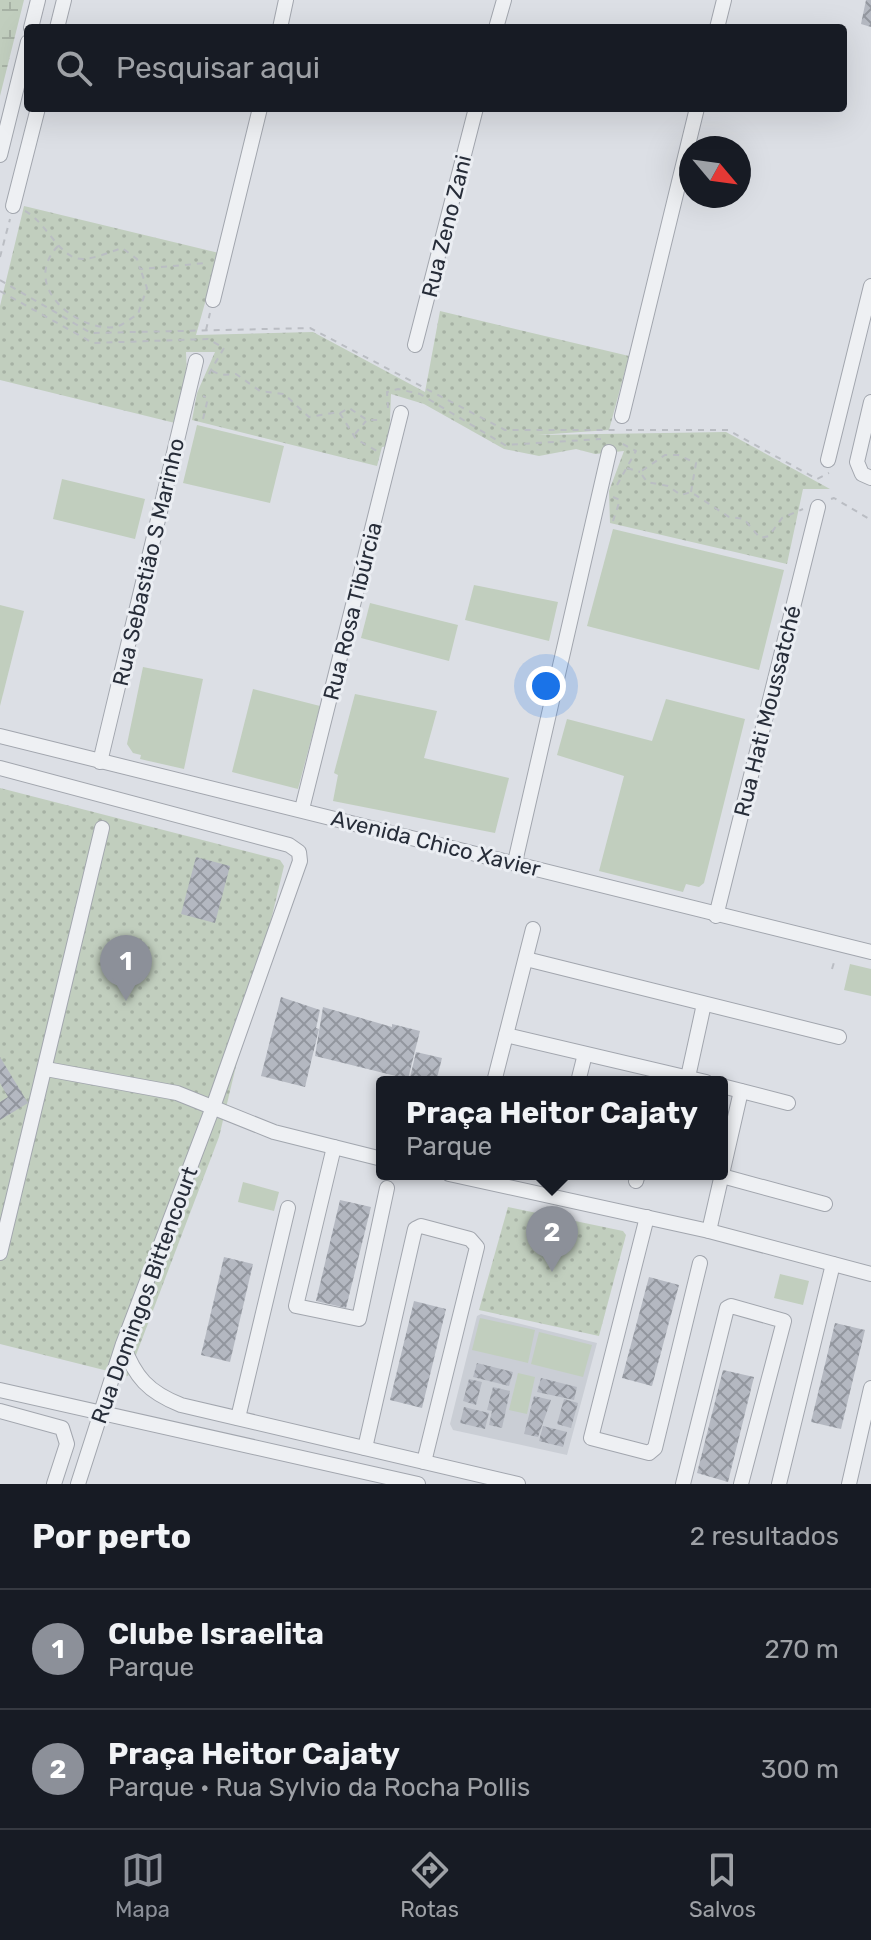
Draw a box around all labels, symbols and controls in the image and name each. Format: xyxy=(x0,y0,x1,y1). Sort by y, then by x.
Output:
search box xyxy=(24,24,847,112)
icon: search xyxy=(52,46,96,90)
text: Pesquisar aqui xyxy=(116,50,320,86)
north arrow xyxy=(679,136,751,208)
street label: Rua Zeno Zani xyxy=(416,152,477,300)
street label: Rua Sebastião S Marinho xyxy=(107,436,190,689)
street label: Rua Rosa Tibúrcia xyxy=(317,519,388,703)
street label: Rua Hati Moussatché xyxy=(728,603,807,819)
your location xyxy=(526,666,566,706)
street label: Avenida Chico Xavier xyxy=(328,804,544,883)
pin: 1 xyxy=(100,935,152,1001)
popup xyxy=(376,1076,728,1180)
text: Praça Heitor Cajaty xyxy=(406,1095,698,1131)
text: Parque xyxy=(406,1131,492,1162)
street label: Rua Domingos Bittencourt xyxy=(85,1163,204,1427)
pin: 2 xyxy=(526,1206,578,1272)
text: Por perto xyxy=(32,1516,191,1557)
text: 2 resultados xyxy=(690,1521,839,1552)
text: Clube Israelita xyxy=(108,1616,324,1652)
text: 1 xyxy=(52,1634,64,1665)
text: 270 m xyxy=(764,1634,839,1665)
text: Parque xyxy=(108,1652,194,1683)
text: Praça Heitor Cajaty xyxy=(108,1736,400,1772)
text: 2 xyxy=(50,1754,66,1785)
text: 300 m xyxy=(761,1754,839,1785)
text: Parque · Rua Sylvio da Rocha Pollis xyxy=(108,1772,530,1803)
tab: Mapa xyxy=(115,1848,170,1923)
tab: Rotas xyxy=(400,1848,459,1923)
tab: Salvos xyxy=(689,1848,756,1923)

